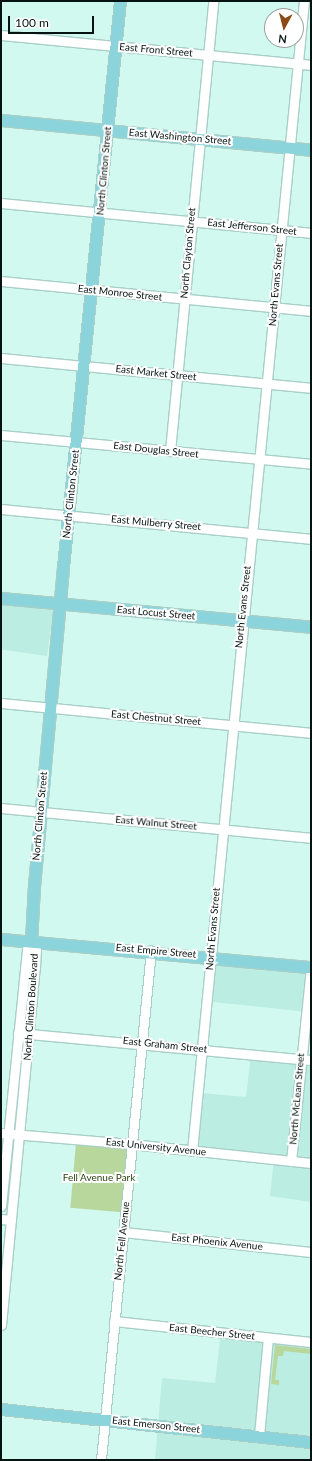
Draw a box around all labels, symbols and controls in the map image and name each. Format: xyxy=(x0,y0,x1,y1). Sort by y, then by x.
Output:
scale bar xyxy=(10,8,96,34)
north arrow xyxy=(264,8,304,48)
text: 100 m xyxy=(15,15,49,30)
text: N xyxy=(278,32,288,46)
street label: East Front Street xyxy=(119,41,193,59)
street label: North Clinton Street xyxy=(94,126,114,216)
street label: East Washington Street xyxy=(128,127,232,147)
street label: North Clayton Street xyxy=(178,207,198,299)
street label: East Jefferson Street xyxy=(206,216,298,238)
street label: North Evans Street xyxy=(266,243,286,327)
street label: East Monroe Street xyxy=(77,283,163,303)
street label: East Market Street xyxy=(115,363,197,383)
street label: East Douglas Street xyxy=(113,440,199,460)
street label: North Clinton Street xyxy=(60,449,82,539)
street label: East Mulberry Street xyxy=(110,513,202,533)
street label: North Evans Street xyxy=(233,565,253,649)
street label: East Locust Street xyxy=(116,604,196,622)
street label: East Chestnut Street xyxy=(111,708,201,728)
street label: North Clinton Street xyxy=(30,771,50,861)
street label: East Walnut Street xyxy=(115,813,197,833)
street label: North Evans Street xyxy=(203,887,223,971)
street label: East Empire Street xyxy=(115,942,197,960)
street label: North Clinton Boulevard xyxy=(21,953,41,1061)
street label: East Graham Street xyxy=(122,1035,208,1055)
street label: North McLean Street xyxy=(287,1053,307,1145)
street label: East University Avenue xyxy=(105,1136,207,1158)
park label: Fell Avenue Park xyxy=(63,1172,135,1184)
street label: North Fell Avenue xyxy=(112,1201,132,1281)
street label: East Phoenix Avenue xyxy=(170,1231,264,1253)
street label: East Beecher Street xyxy=(168,1322,256,1342)
street label: East Emerson Street xyxy=(111,1414,201,1436)

